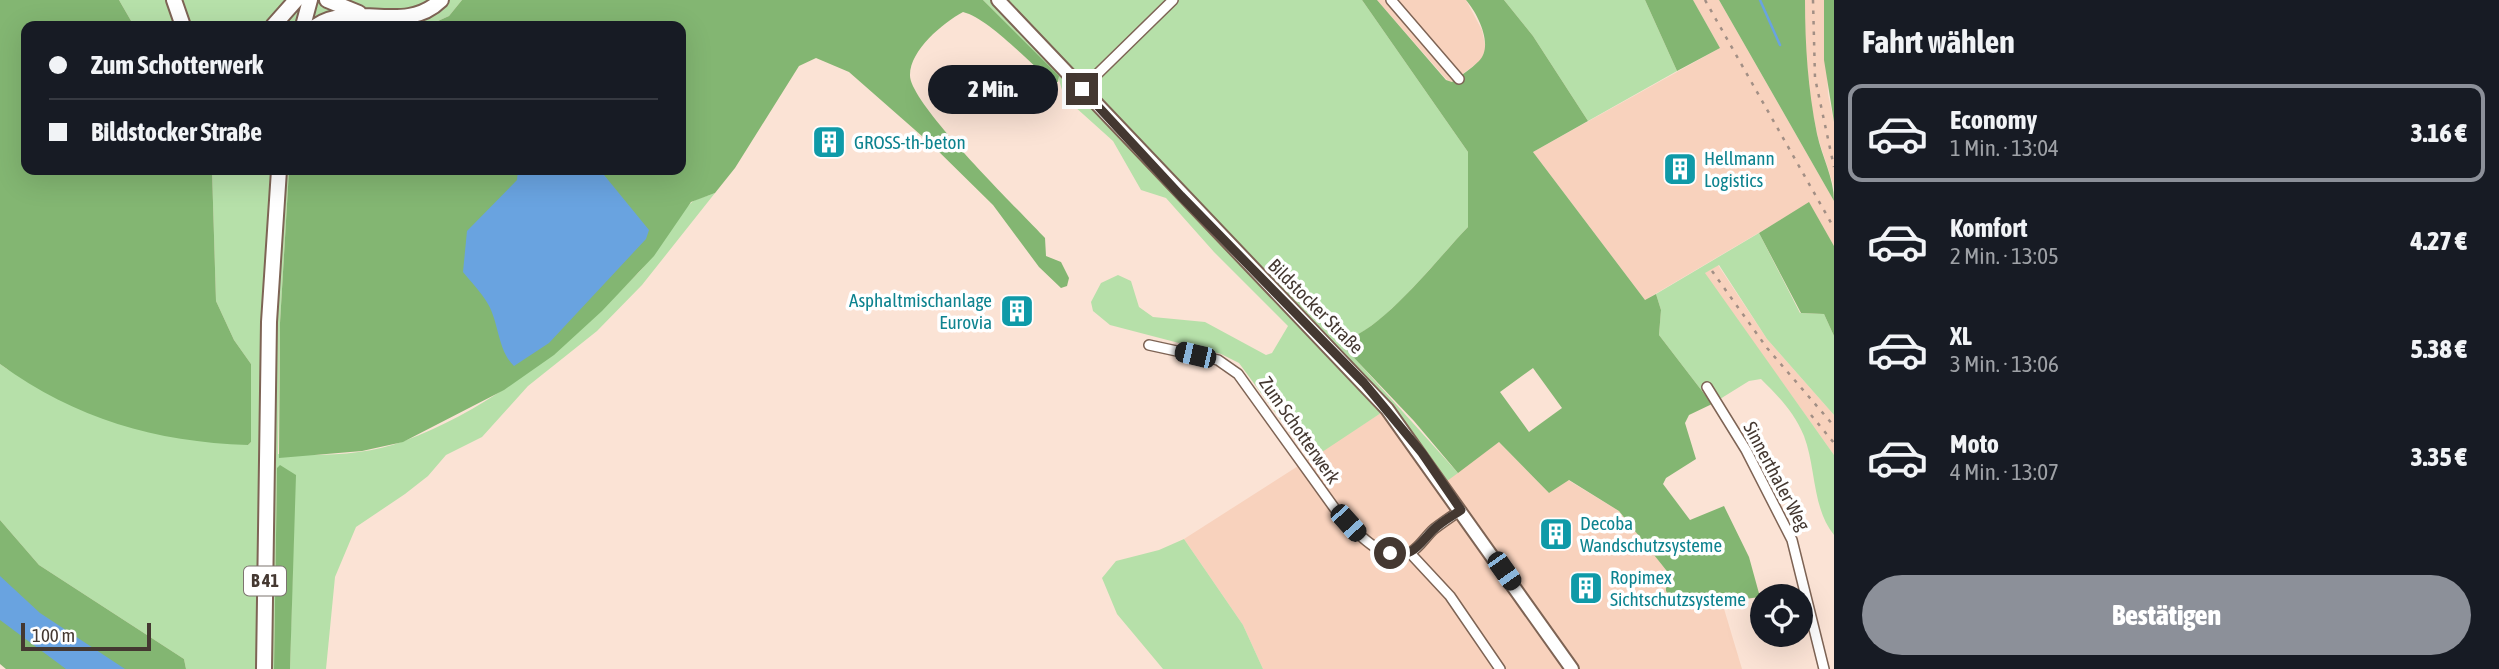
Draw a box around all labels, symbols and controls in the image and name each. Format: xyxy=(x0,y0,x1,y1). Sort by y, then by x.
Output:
text: Fahrt wählen xyxy=(1862,23,2015,60)
text: Zum Schotterwerk xyxy=(91,50,263,80)
callout: 2 Min. xyxy=(928,64,1058,114)
route end xyxy=(1066,73,1098,105)
text: 2 Min. xyxy=(968,76,1018,102)
icon: car xyxy=(1866,102,1929,165)
text: Economy xyxy=(1950,105,2037,135)
text: Bildstocker Straße xyxy=(91,117,262,147)
text: 3.16 € xyxy=(2410,118,2467,148)
building icon: GROSS-th-beton xyxy=(810,123,848,161)
place label: GROSS-th-beton xyxy=(854,131,966,153)
text: 1 Min. · 13:04 xyxy=(1950,135,2059,161)
place label: Hellmann Logistics xyxy=(1704,147,1775,191)
building icon: Hellmann Logistics xyxy=(1661,150,1699,188)
icon: car xyxy=(1866,210,1929,273)
text: Komfort xyxy=(1950,213,2027,243)
text: 4.27 € xyxy=(2410,226,2467,256)
text: 2 Min. · 13:05 xyxy=(1950,243,2059,269)
street label: Bildstocker Straße xyxy=(1264,254,1368,358)
place label: Asphaltmischanlage Eurovia xyxy=(849,289,992,333)
building icon: Asphaltmischanlage Eurovia xyxy=(998,292,1036,330)
icon: car xyxy=(1866,318,1929,381)
text: XL xyxy=(1950,321,1972,351)
text: 5.38 € xyxy=(2410,334,2467,364)
car xyxy=(1173,340,1218,370)
text: 3 Min. · 13:06 xyxy=(1950,351,2059,377)
street label: Zum Schotterwerk xyxy=(1255,372,1345,488)
street label: Sinnerthaler Weg xyxy=(1739,418,1815,535)
icon: car xyxy=(1866,426,1929,489)
text: Moto xyxy=(1950,429,1999,459)
text: 3.35 € xyxy=(2410,442,2467,472)
text: 4 Min. · 13:07 xyxy=(1950,459,2059,485)
car xyxy=(1327,500,1370,546)
place label: Decoba Wandschutzsysteme xyxy=(1580,512,1722,556)
building icon: Decoba Wandschutzsysteme xyxy=(1537,515,1575,553)
route start xyxy=(1374,537,1406,569)
car xyxy=(1484,548,1525,594)
road number: B 41 xyxy=(244,566,286,596)
place label: Ropimex Sichtschutzsysteme xyxy=(1610,566,1746,610)
building icon: Ropimex Sichtschutzsysteme xyxy=(1567,569,1605,607)
button: Bestätigen xyxy=(1862,575,2471,655)
map controls xyxy=(1750,584,1813,647)
button: locate xyxy=(1750,584,1813,647)
scale bar xyxy=(21,620,150,652)
text: 100 m xyxy=(32,624,75,646)

